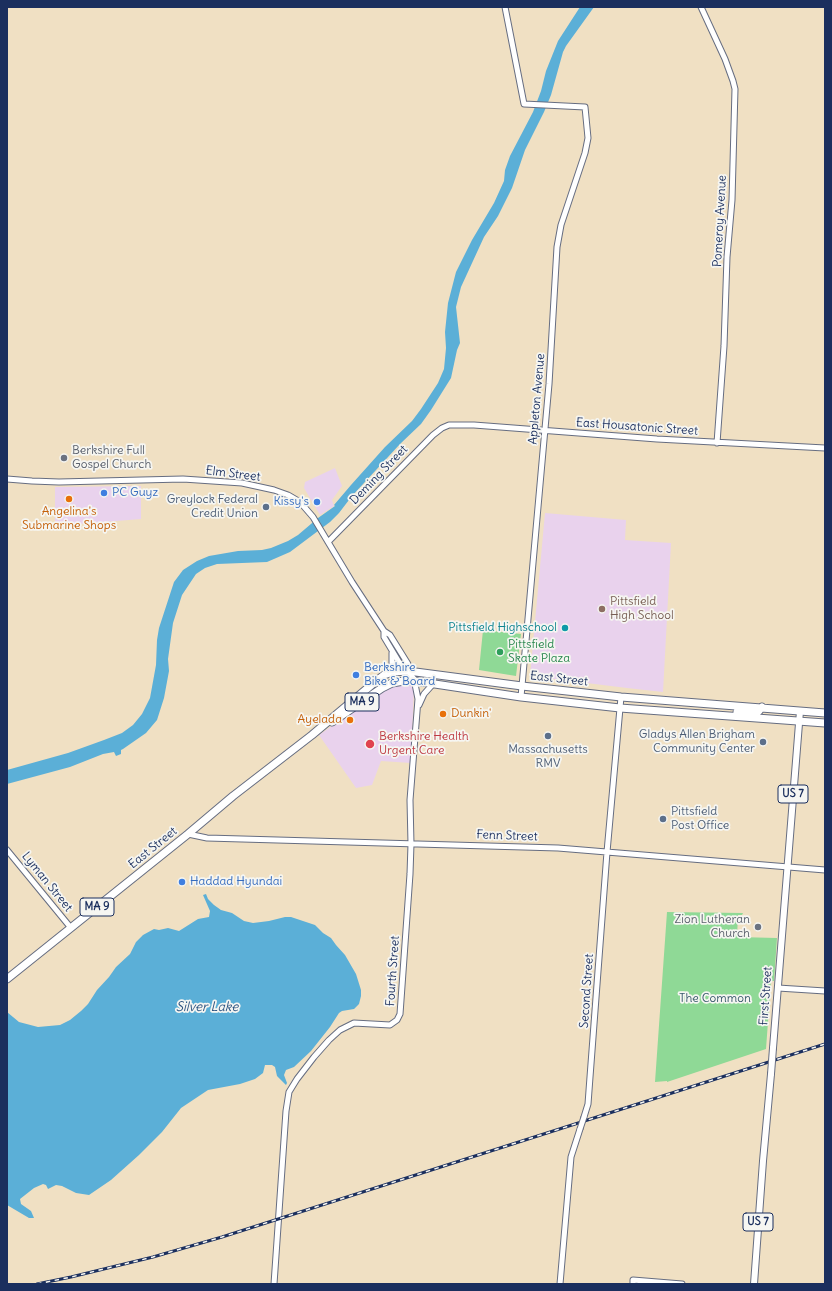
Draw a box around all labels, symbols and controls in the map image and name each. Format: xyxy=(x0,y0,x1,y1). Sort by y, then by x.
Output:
street label: Pomeroy Avenue xyxy=(710,175,730,267)
street label: Appleton Avenue xyxy=(526,353,548,445)
street label: East Housatonic Street xyxy=(576,416,698,438)
street label: Deming Street xyxy=(347,442,411,508)
place label: Berkshire Full Gospel Church xyxy=(72,444,151,472)
marker: Berkshire Full Gospel Church xyxy=(59,453,69,463)
street label: Elm Street xyxy=(205,463,261,485)
place label: PC Guyz xyxy=(112,486,158,500)
marker: PC Guyz xyxy=(99,488,109,498)
place label: Greylock Federal Credit Union xyxy=(167,493,258,521)
marker: Angelina's Submarine Shops xyxy=(64,494,74,504)
place label: Kissy's xyxy=(273,495,309,509)
marker: Kissy's xyxy=(312,497,322,507)
marker: Greylock Federal Credit Union xyxy=(261,502,271,512)
place label: Angelina's Submarine Shops xyxy=(22,505,116,533)
place label: Pittsfield High School xyxy=(610,595,674,623)
marker: Pittsfield High School xyxy=(597,604,607,614)
place label: Pittsfield Highschool xyxy=(448,621,557,635)
marker: Pittsfield Highschool xyxy=(560,623,570,633)
place label: Pittsfield Skate Plaza xyxy=(508,638,570,666)
marker: Pittsfield Skate Plaza xyxy=(495,647,505,657)
place label: Berkshire Bike & Board xyxy=(364,661,435,689)
street label: East Street xyxy=(529,669,589,689)
marker: Berkshire Bike & Board xyxy=(351,670,361,680)
road number: MA 9 xyxy=(345,693,379,711)
place label: Dunkin' xyxy=(451,707,491,721)
marker: Dunkin' xyxy=(438,709,448,719)
place label: Ayelada xyxy=(298,713,342,727)
marker: Ayelada xyxy=(345,715,355,725)
place label: Gladys Allen Brigham Community Center xyxy=(639,728,755,756)
place label: Berkshire Health Urgent Care xyxy=(379,730,469,758)
marker: Massachusetts RMV xyxy=(543,731,553,741)
marker: Gladys Allen Brigham Community Center xyxy=(758,737,768,747)
marker: Berkshire Health Urgent Care xyxy=(364,738,376,750)
place label: Massachusetts RMV xyxy=(508,743,588,771)
road number: US 7 xyxy=(778,785,808,803)
place label: Pittsfield Post Office xyxy=(671,805,729,833)
marker: Pittsfield Post Office xyxy=(658,814,668,824)
street label: East Street xyxy=(126,824,180,872)
street label: Fenn Street xyxy=(476,828,538,844)
street label: Lyman Street xyxy=(19,849,75,915)
place label: Haddad Hyundai xyxy=(190,875,282,889)
marker: Haddad Hyundai xyxy=(177,877,187,887)
road number: MA 9 xyxy=(80,898,114,916)
place label: Zion Lutheran Church xyxy=(675,913,750,941)
marker: Zion Lutheran Church xyxy=(753,922,763,932)
street label: Fourth Street xyxy=(383,935,403,1007)
street label: Second Street xyxy=(577,953,597,1029)
street label: First Street xyxy=(757,966,775,1026)
park label: The Common xyxy=(679,992,751,1006)
water label: Silver Lake xyxy=(176,999,238,1015)
road number: US 7 xyxy=(743,1213,773,1231)

